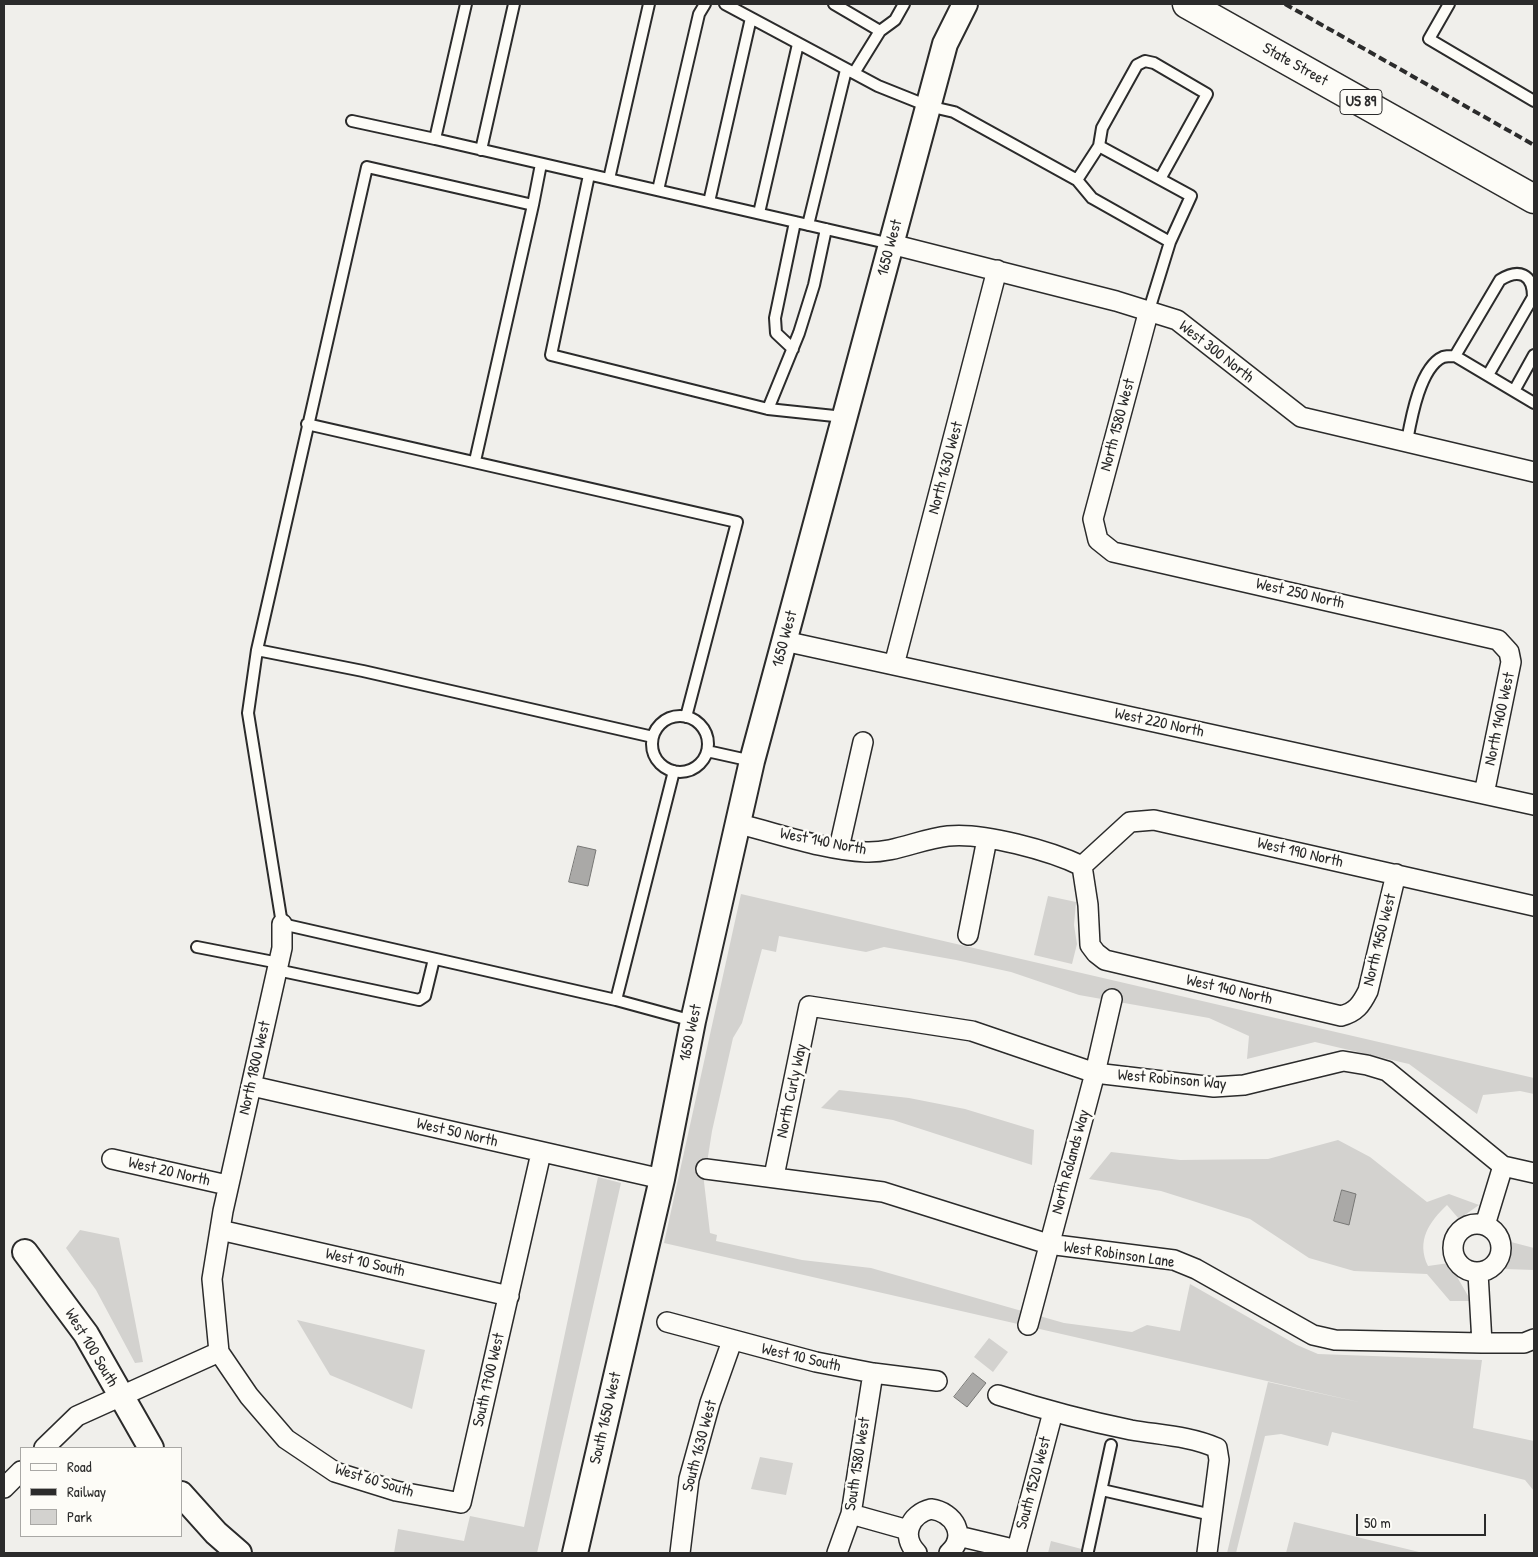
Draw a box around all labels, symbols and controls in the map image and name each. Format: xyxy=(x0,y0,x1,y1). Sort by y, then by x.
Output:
street label: State Street xyxy=(1259,39,1331,91)
road number: US 89 xyxy=(1340,90,1382,114)
street label: 1650 West xyxy=(873,218,907,278)
street label: West 300 North xyxy=(1175,317,1257,387)
street label: North 1580 West xyxy=(1096,377,1140,473)
street label: North 1630 West xyxy=(924,420,968,516)
street label: West 250 North xyxy=(1254,575,1346,613)
street label: 1650 West xyxy=(768,609,802,669)
street label: North 1400 West xyxy=(1481,671,1519,767)
street label: West 220 North xyxy=(1113,704,1205,742)
street label: West 140 North xyxy=(778,824,868,860)
street label: West 190 North xyxy=(1255,834,1345,872)
street label: North 1450 West xyxy=(1359,892,1401,988)
street label: West 140 North xyxy=(1184,971,1274,1009)
street label: 1650 West xyxy=(676,1003,706,1063)
street label: North 1800 West xyxy=(235,1019,275,1117)
street label: North Curly Way xyxy=(773,1042,811,1140)
street label: West Robinson Way xyxy=(1117,1066,1227,1094)
street label: North Rolands Way xyxy=(1048,1108,1094,1216)
street label: West 50 North xyxy=(415,1114,499,1152)
street label: West 20 North xyxy=(126,1153,212,1191)
street label: West Robinson Lane xyxy=(1062,1238,1176,1272)
street label: West 10 South xyxy=(324,1245,406,1281)
street label: West 100 South xyxy=(60,1305,122,1391)
street label: South 1700 West xyxy=(469,1331,509,1429)
street label: West 10 South xyxy=(760,1340,842,1376)
street label: South 1650 West xyxy=(586,1370,626,1466)
street label: South 1630 West xyxy=(679,1398,721,1494)
street label: South 1580 West xyxy=(841,1416,875,1512)
street label: South 1520 West xyxy=(1012,1435,1056,1531)
legend xyxy=(20,1447,182,1537)
text: Road xyxy=(67,1456,92,1477)
street label: West 60 South xyxy=(332,1460,416,1502)
text: Railway xyxy=(67,1481,106,1502)
scale bar xyxy=(1358,1504,1488,1536)
text: Park xyxy=(67,1506,92,1527)
text: 50 m xyxy=(1364,1512,1391,1533)

